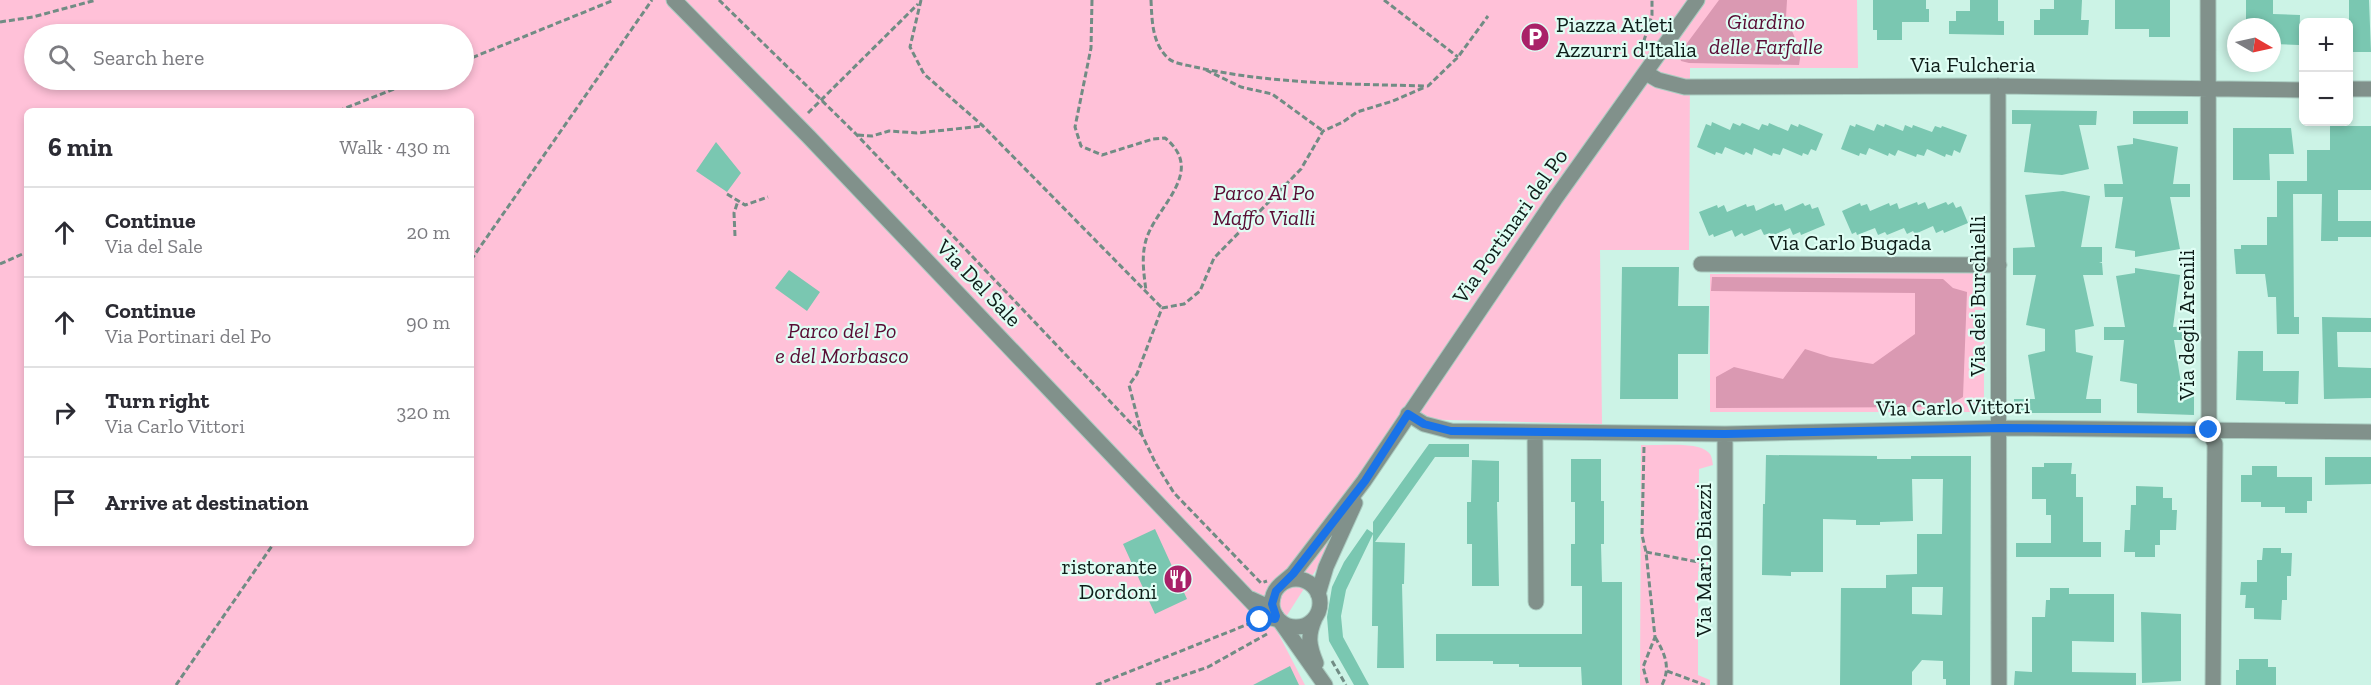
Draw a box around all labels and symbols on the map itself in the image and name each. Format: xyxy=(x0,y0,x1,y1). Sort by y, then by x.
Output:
park label: Giardino delle Farfalle xyxy=(1709,8,1823,60)
place label: Piazza Atleti Azzurri d'Italia xyxy=(1556,11,1697,63)
north arrow xyxy=(2227,18,2281,72)
parking icon: Piazza Atleti Azzurri d'Italia xyxy=(1519,21,1551,53)
street label: Via Fulcheria xyxy=(1910,51,2036,78)
street label: Via Portinari del Po xyxy=(1446,143,1574,309)
park label: Parco Al Po Maffo Vialli xyxy=(1213,179,1315,231)
street label: Via dei Burchielli xyxy=(1964,216,1991,377)
street label: Via Carlo Bugada xyxy=(1768,229,1932,256)
street label: Via Del Sale xyxy=(930,233,1027,332)
street label: Via degli Arenili xyxy=(2173,249,2200,402)
park label: Parco del Po e del Morbasco xyxy=(775,317,909,369)
street label: Via Carlo Vittori xyxy=(1875,392,2030,422)
route end xyxy=(2195,416,2221,442)
street label: Via Mario Biazzi xyxy=(1690,483,1717,638)
place label: ristorante Dordoni xyxy=(1062,553,1157,605)
restaurant icon: ristorante Dordoni xyxy=(1162,563,1194,595)
route start xyxy=(1246,606,1272,632)

